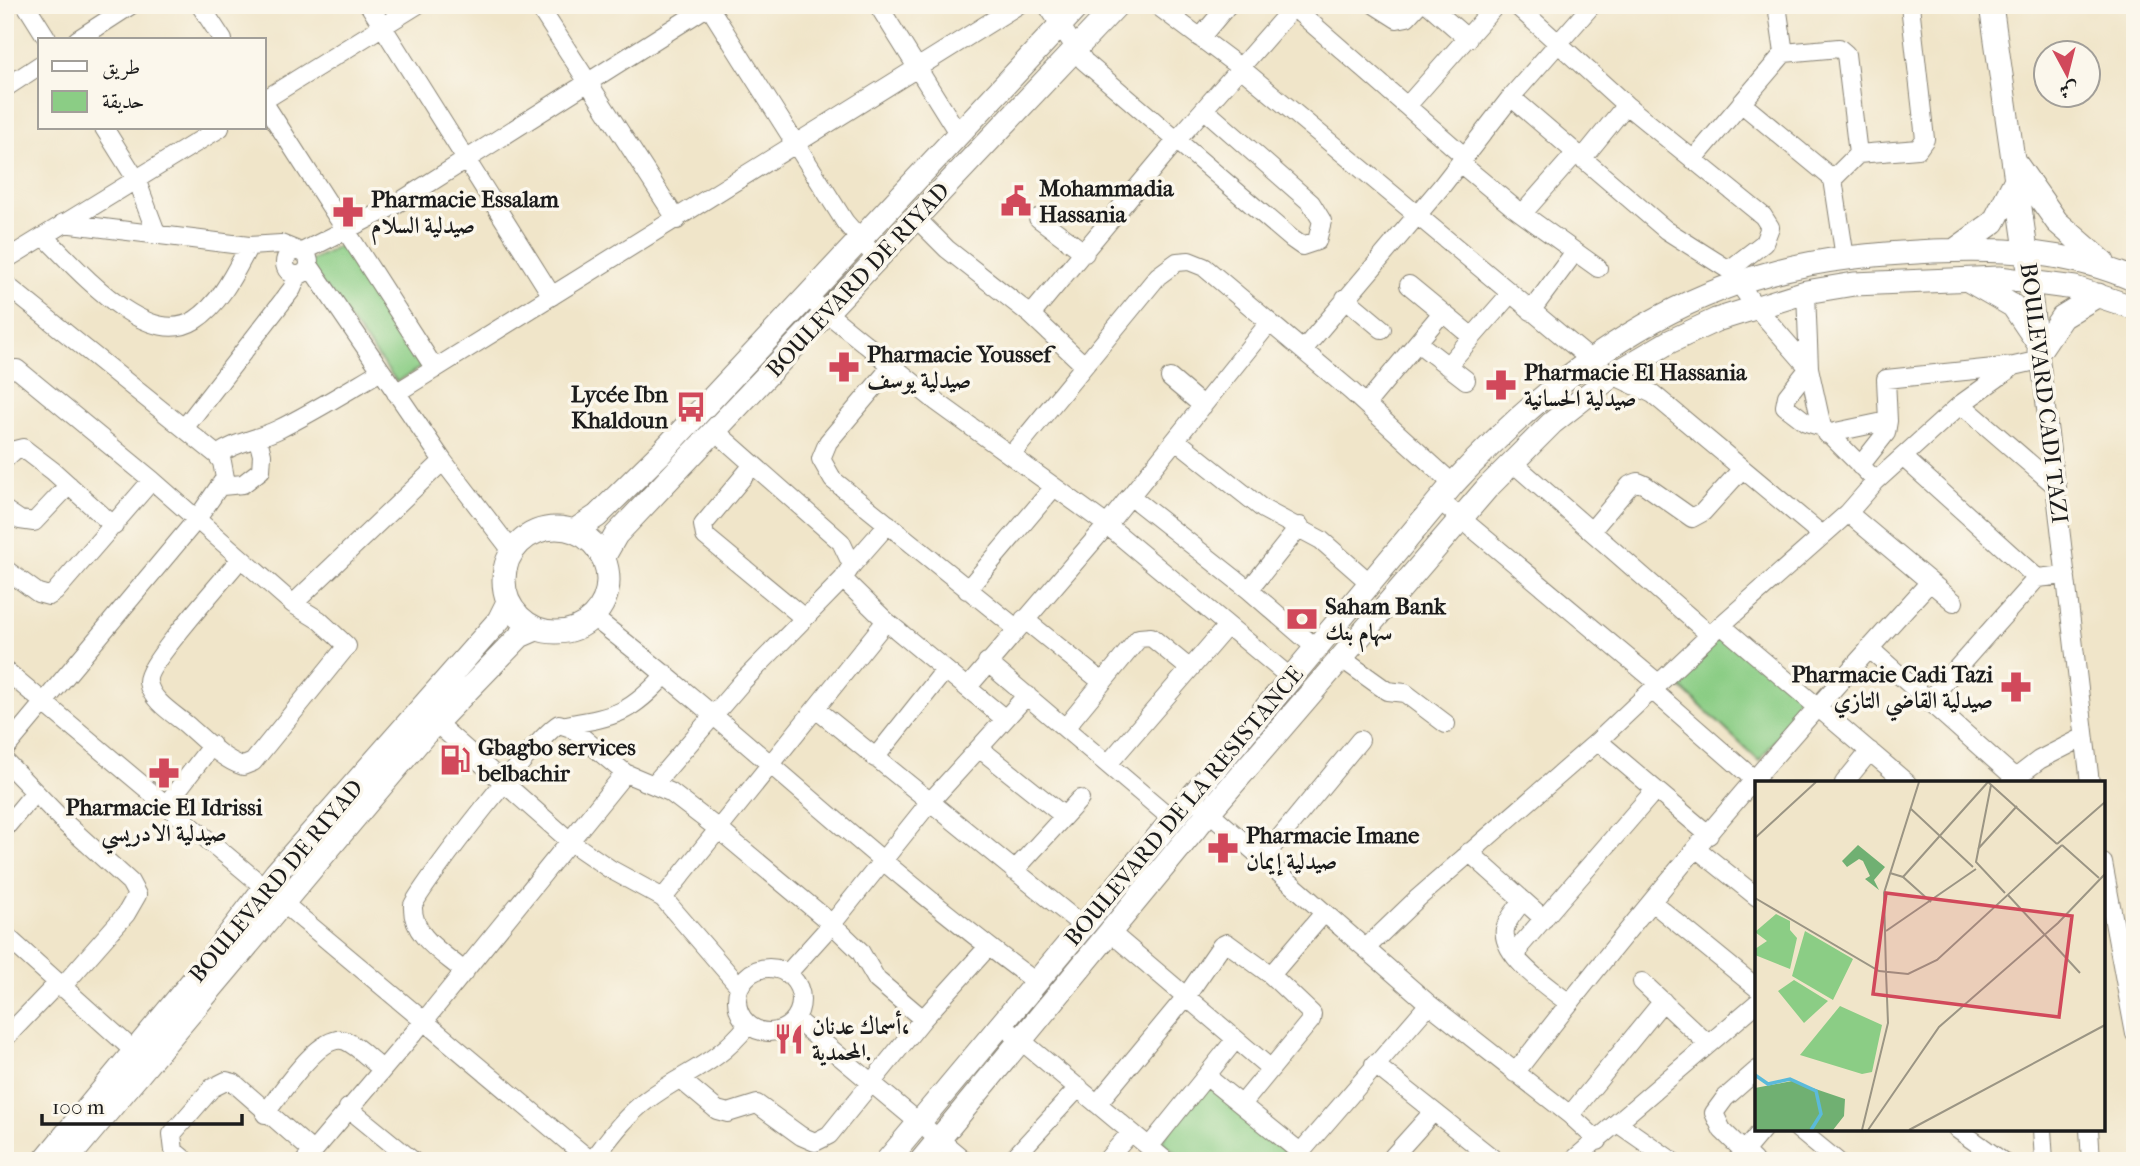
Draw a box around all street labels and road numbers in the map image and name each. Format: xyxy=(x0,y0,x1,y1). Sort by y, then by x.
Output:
street label: BOULEVARD DE RIYAD xyxy=(761,177,955,383)
street label: BOULEVARD CADI TAZI xyxy=(2015,261,2073,525)
street label: BOULEVARD DE LA RESISTANCE xyxy=(1059,661,1309,951)
street label: BOULEVARD DE RIYAD xyxy=(183,774,369,988)

